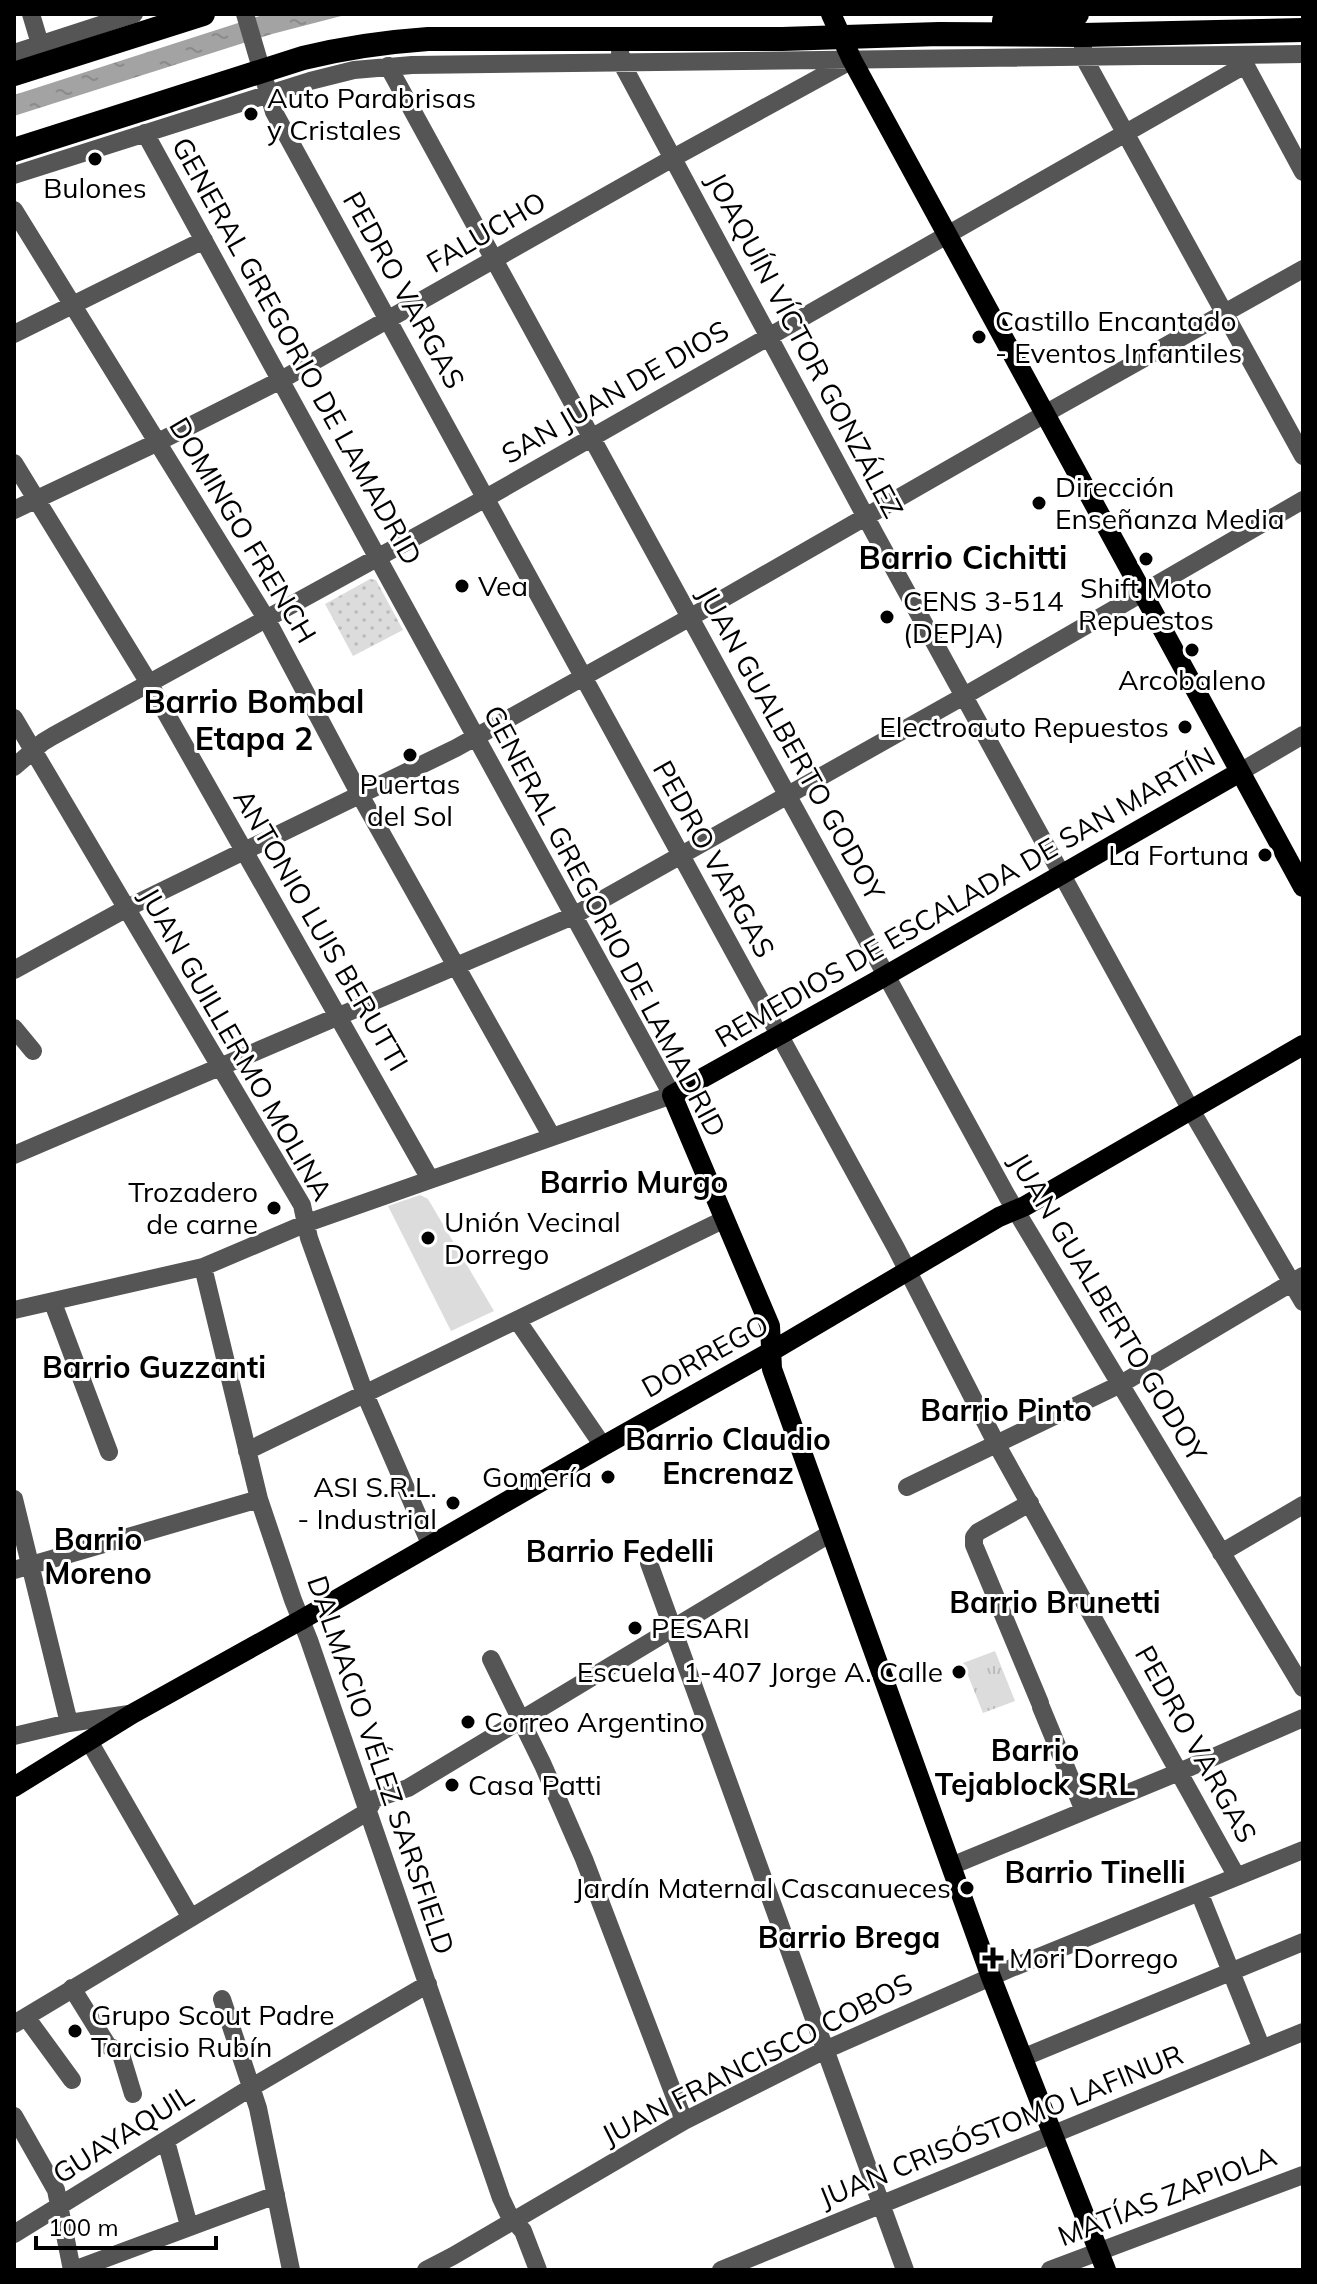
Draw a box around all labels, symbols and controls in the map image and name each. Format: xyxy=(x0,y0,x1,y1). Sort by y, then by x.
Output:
place label: Auto Parabrisas y Cristales xyxy=(267,80,476,147)
marker: Auto Parabrisas y Cristales xyxy=(242,105,260,123)
street label: GENERAL GREGORIO DE LAMADRID xyxy=(165,131,430,571)
marker: Bulones xyxy=(86,150,104,168)
street label: JOAQUÍN VÍCTOR GONZÁLEZ xyxy=(699,166,912,524)
place label: Bulones xyxy=(43,170,147,205)
street label: FALUCHO xyxy=(420,183,552,280)
street label: PEDRO VARGAS xyxy=(336,185,473,394)
place label: Castillo Encantado - Eventos Infantiles xyxy=(995,303,1242,370)
street label: SAN JUAN DE DIOS xyxy=(495,312,735,471)
marker: Castillo Encantado - Eventos Infantiles xyxy=(970,328,988,346)
street label: DOMINGO FRENCH xyxy=(162,410,325,649)
place label: Dirección Enseñanza Media xyxy=(1055,469,1285,536)
marker: Dirección Enseñanza Media xyxy=(1030,494,1048,512)
district label: Barrio Cichitti xyxy=(859,537,1067,577)
marker: Shift Moto Repuestos xyxy=(1137,550,1155,568)
place label: Vea xyxy=(478,568,528,603)
place label: Shift Moto Repuestos xyxy=(1078,570,1214,637)
marker: Vea xyxy=(453,577,471,595)
street label: JUAN GUALBERTO GODOY xyxy=(690,579,893,907)
place label: CENS 3-514 (DEPJA) xyxy=(903,583,1064,650)
marker: CENS 3-514 (DEPJA) xyxy=(878,608,896,626)
marker: Arcobaleno xyxy=(1183,641,1201,659)
place label: Arcobaleno xyxy=(1118,662,1266,697)
district label: Barrio Bombal Etapa 2 xyxy=(144,681,364,758)
street label: GENERAL GREGORIO DE LAMADRID xyxy=(477,699,734,1142)
place label: Electroauto Repuestos xyxy=(879,709,1169,744)
marker: Electroauto Repuestos xyxy=(1176,718,1194,736)
street label: REMEDIOS DE ESCALADA DE SAN MARTÍN xyxy=(709,739,1221,1055)
marker: Puertas del Sol xyxy=(401,746,419,764)
street label: PEDRO VARGAS xyxy=(646,754,783,963)
place label: Puertas del Sol xyxy=(360,766,460,833)
street label: ANTONIO LUIS BERUTTI xyxy=(226,783,416,1077)
place label: La Fortuna xyxy=(1108,837,1249,872)
marker: La Fortuna xyxy=(1256,846,1274,864)
street label: JUAN GUILLERMO MOLINA xyxy=(132,881,341,1207)
street label: JUAN GUALBERTO GODOY xyxy=(1002,1146,1215,1468)
district label: Barrio Murgo xyxy=(540,1163,728,1201)
place label: Trozadero de carne xyxy=(128,1174,258,1241)
marker: Trozadero de carne xyxy=(265,1199,283,1217)
place label: Unión Vecinal Dorrego xyxy=(444,1204,621,1271)
marker: Unión Vecinal Dorrego xyxy=(419,1229,437,1247)
street label: DORREGO xyxy=(635,1306,774,1405)
district label: Barrio Guzzanti xyxy=(42,1348,266,1386)
district label: Barrio Pinto xyxy=(920,1391,1092,1429)
district label: Barrio Claudio Encrenaz xyxy=(625,1420,831,1492)
place label: Gomería xyxy=(482,1459,592,1494)
marker: Gomería xyxy=(599,1468,617,1486)
place label: ASI S.R.L. - Industrial xyxy=(297,1469,437,1536)
marker: ASI S.R.L. - Industrial xyxy=(444,1494,462,1512)
district label: Barrio Moreno xyxy=(44,1520,152,1592)
district label: Barrio Fedelli xyxy=(526,1532,714,1570)
street label: DALMACIO VÉLEZ SARSFIELD xyxy=(300,1571,463,1959)
district label: Barrio Brunetti xyxy=(949,1583,1161,1621)
place label: PESARI xyxy=(651,1610,750,1645)
marker: PESARI xyxy=(626,1619,644,1637)
street label: PEDRO VARGAS xyxy=(1128,1639,1265,1848)
place label: Escuela 1-407 Jorge A. Calle xyxy=(577,1654,943,1689)
marker: Escuela 1-407 Jorge A. Calle xyxy=(950,1663,968,1681)
place label: Correo Argentino xyxy=(484,1704,705,1739)
marker: Correo Argentino xyxy=(459,1713,477,1731)
district label: Barrio Tejablock SRL xyxy=(935,1731,1135,1803)
place label: Casa Patti xyxy=(468,1767,602,1802)
marker: Casa Patti xyxy=(443,1776,461,1794)
district label: Barrio Tinelli xyxy=(1004,1853,1186,1891)
place label: Jardín Maternal Cascanueces xyxy=(574,1870,951,1905)
marker: Jardín Maternal Cascanueces xyxy=(958,1879,976,1897)
district label: Barrio Brega xyxy=(758,1918,940,1956)
place label: Mori Dorrego xyxy=(1009,1940,1178,1975)
marker: Mori Dorrego xyxy=(984,1949,1002,1967)
street label: JUAN FRANCISCO COBOS xyxy=(595,1965,918,2152)
place label: Grupo Scout Padre Tarcisio Rubín xyxy=(91,1997,335,2064)
marker: Grupo Scout Padre Tarcisio Rubín xyxy=(66,2022,84,2040)
street label: JUAN CRISÓSTOMO LAFINUR xyxy=(814,2036,1188,2215)
street label: GUAYAQUIL xyxy=(46,2076,200,2191)
street label: MATÍAS ZAPIOLA xyxy=(1053,2138,1281,2253)
scale bar xyxy=(36,2200,216,2250)
text: 100 m xyxy=(48,2212,119,2242)

